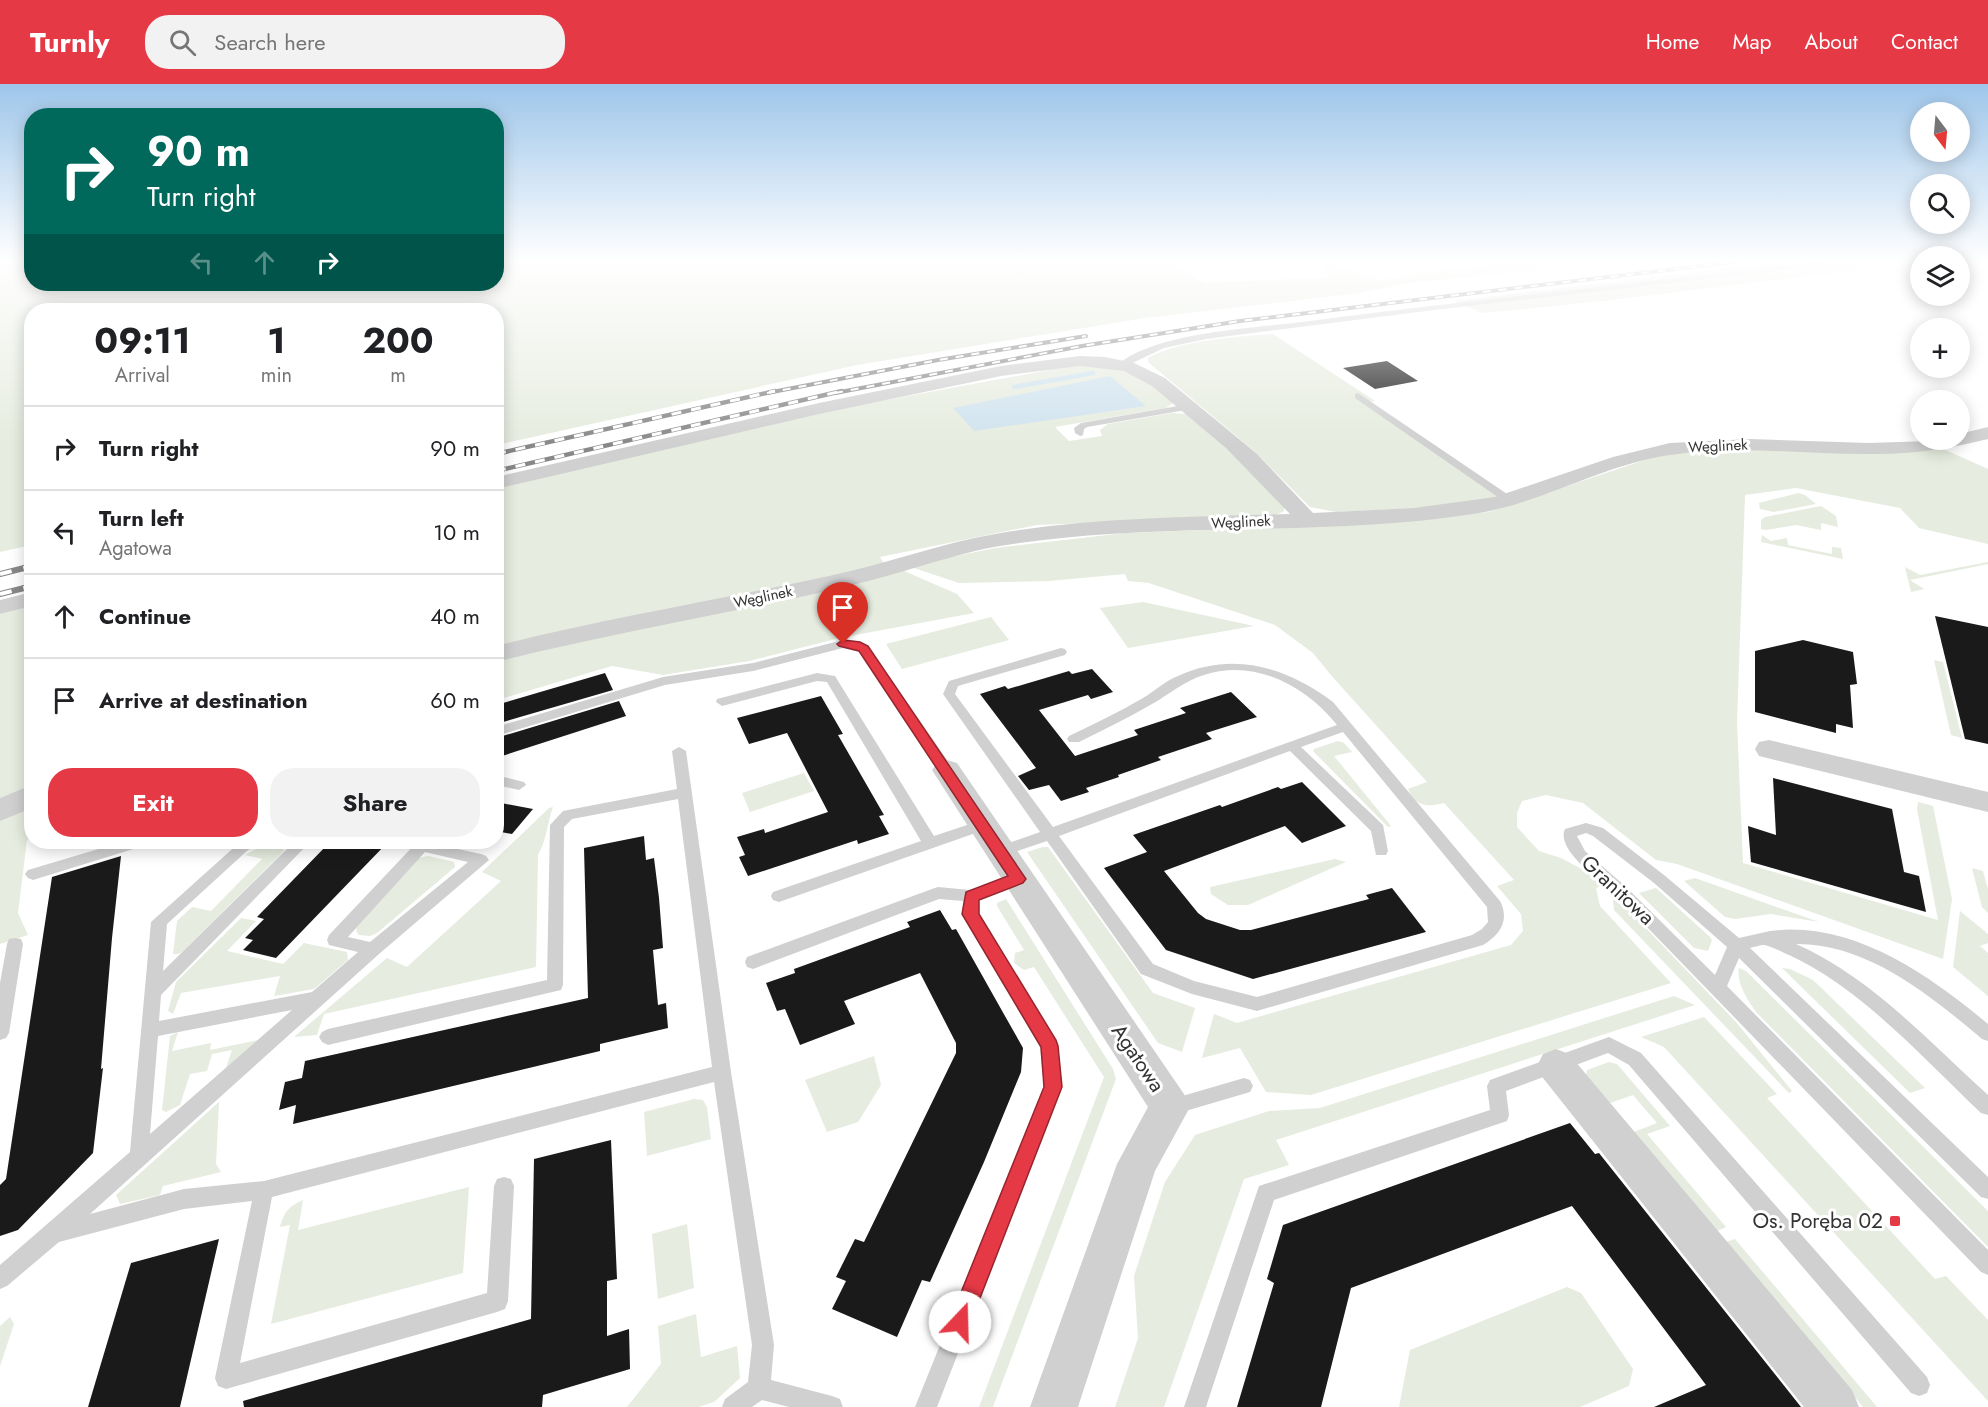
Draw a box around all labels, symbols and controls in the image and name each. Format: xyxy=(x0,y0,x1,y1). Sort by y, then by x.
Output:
search box xyxy=(145,15,565,69)
text: Turnly xyxy=(30,22,109,63)
icon: search xyxy=(166,26,199,59)
text: Search here xyxy=(214,26,326,58)
text: Home xyxy=(1646,27,1699,57)
text: Map xyxy=(1732,27,1772,57)
text: About xyxy=(1805,27,1858,57)
text: Contact xyxy=(1891,27,1958,57)
north arrow xyxy=(1910,102,1970,162)
map controls xyxy=(1910,102,1970,450)
text: 90 m xyxy=(147,121,250,182)
icon: right xyxy=(48,132,126,210)
button: search xyxy=(1910,174,1970,234)
text: Turn right xyxy=(147,177,255,216)
icon: left xyxy=(185,246,218,279)
icon: ahead xyxy=(248,246,281,279)
icon: right xyxy=(311,246,344,279)
button: layers xyxy=(1910,246,1970,306)
text: 09:11 xyxy=(94,314,190,366)
text: 1 xyxy=(267,314,286,366)
text: 200 xyxy=(362,314,434,366)
button: + xyxy=(1910,318,1970,378)
text: Arrival xyxy=(115,361,170,390)
text: min xyxy=(261,361,292,390)
text: m xyxy=(390,361,406,390)
button: − xyxy=(1910,390,1970,450)
icon: right xyxy=(48,432,81,465)
text: Turn right xyxy=(99,432,199,464)
text: 90 m xyxy=(430,432,480,464)
street label: Węglinek xyxy=(1688,433,1749,459)
text: Turn left xyxy=(99,502,184,534)
street label: Węglinek xyxy=(1211,509,1272,535)
icon: left xyxy=(48,516,81,549)
text: 10 m xyxy=(433,516,480,548)
text: Agatowa xyxy=(99,534,172,563)
street label: Węglinek xyxy=(732,580,795,614)
pin xyxy=(817,582,868,644)
icon: arrive xyxy=(826,591,859,624)
icon: ahead xyxy=(48,600,81,633)
text: Continue xyxy=(99,600,191,632)
text: 40 m xyxy=(430,600,480,632)
icon: arrive xyxy=(48,684,81,717)
text: Arrive at destination xyxy=(99,684,308,716)
text: 60 m xyxy=(430,684,480,716)
button: Exit xyxy=(48,768,258,837)
button: Share xyxy=(270,768,480,837)
street label: Granitowa xyxy=(1575,848,1661,932)
street label: Agatowa xyxy=(1104,1018,1172,1098)
place label: Os. Poręba 02 xyxy=(1752,1206,1883,1236)
marker: Os. Poręba 02 xyxy=(1888,1214,1902,1228)
position arrow xyxy=(928,1290,992,1354)

